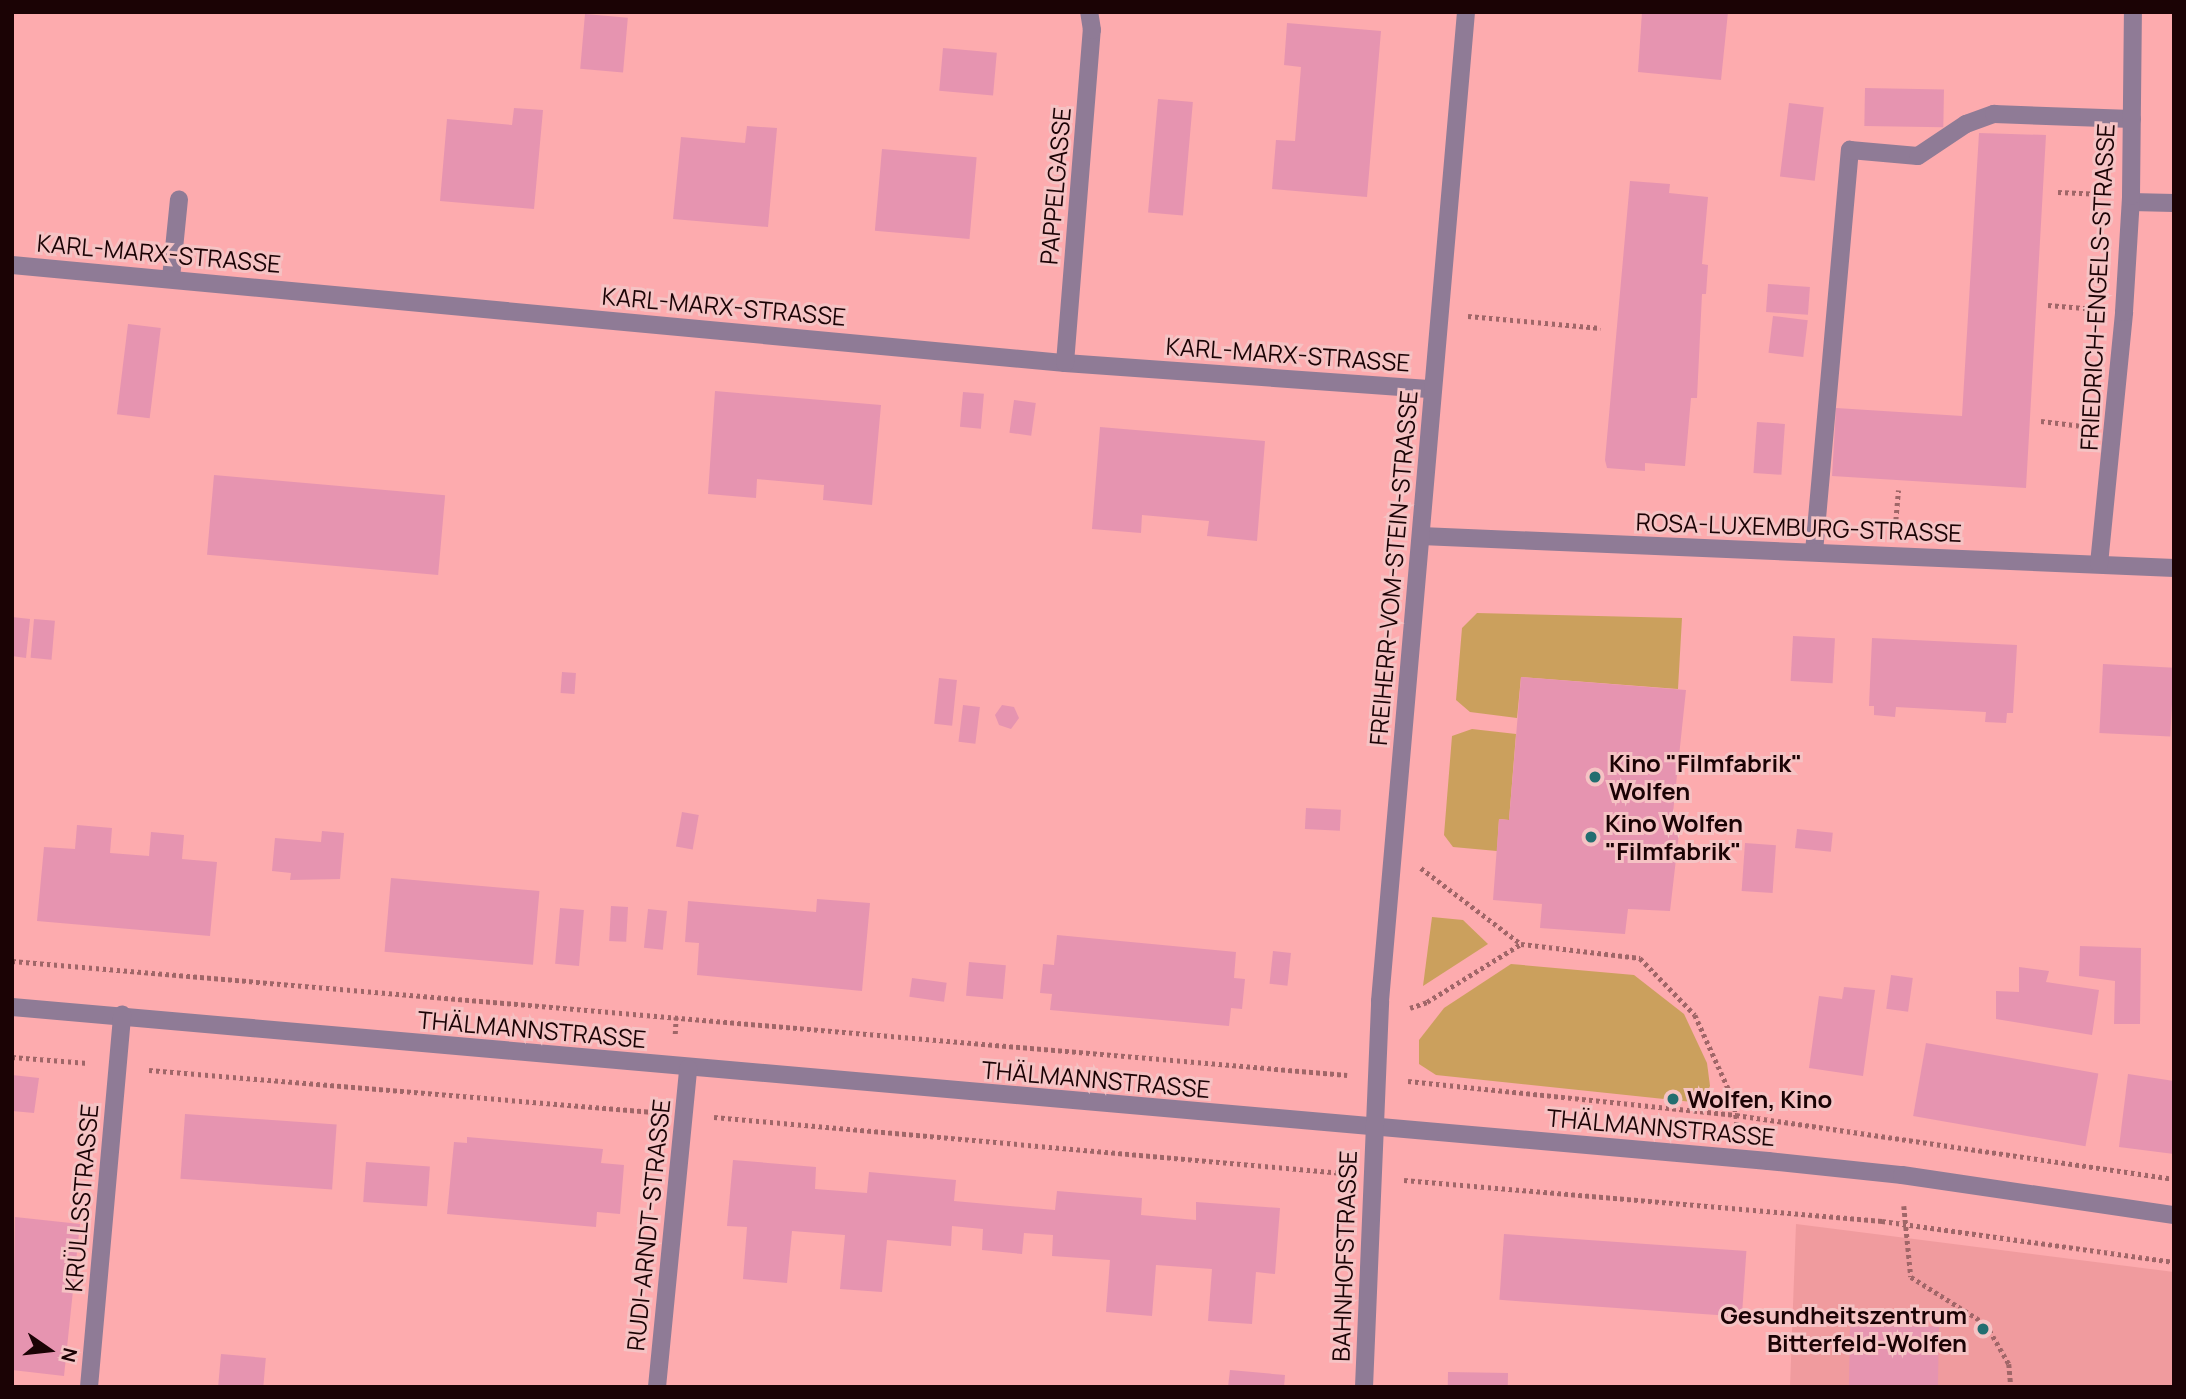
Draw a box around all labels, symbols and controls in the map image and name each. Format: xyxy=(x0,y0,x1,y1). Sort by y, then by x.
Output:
street label: PAPPELGASSE xyxy=(1034,106,1076,266)
street label: FRIEDRICH-ENGELS-STRASSE xyxy=(2074,123,2120,451)
street label: KARL-MARX-STRASSE xyxy=(36,228,282,278)
street label: KARL-MARX-STRASSE xyxy=(601,281,847,331)
street label: KARL-MARX-STRASSE xyxy=(1165,331,1411,377)
street label: FREIHERR-VOM-STEIN-STRASSE xyxy=(1363,389,1423,747)
street label: ROSA-LUXEMBURG-STRASSE xyxy=(1635,507,1963,547)
place label: Kino "Filmfabrik" Wolfen xyxy=(1609,749,1802,805)
marker: Kino "Filmfabrik" Wolfen xyxy=(1587,769,1603,785)
place label: Kino Wolfen "Filmfabrik" xyxy=(1605,809,1743,865)
marker: Kino Wolfen "Filmfabrik" xyxy=(1583,829,1599,845)
street label: THÄLMANNSTRASSE xyxy=(417,1005,647,1053)
street label: THÄLMANNSTRASSE xyxy=(981,1055,1211,1103)
place label: Wolfen, Kino xyxy=(1687,1085,1832,1113)
marker: Wolfen, Kino xyxy=(1665,1091,1681,1107)
street label: RUDI-ARNDT-STRASSE xyxy=(620,1098,676,1352)
street label: KRÜLLSSTRASSE xyxy=(58,1103,104,1293)
street label: THÄLMANNSTRASSE xyxy=(1546,1103,1776,1151)
street label: BAHNHOFSTRASSE xyxy=(1326,1150,1362,1362)
place label: Gesundheitszentrum Bitterfeld-Wolfen xyxy=(1720,1301,1967,1357)
north arrow xyxy=(14,1315,84,1385)
marker: Gesundheitszentrum Bitterfeld-Wolfen xyxy=(1973,1319,1993,1339)
text: N xyxy=(55,1345,84,1365)

